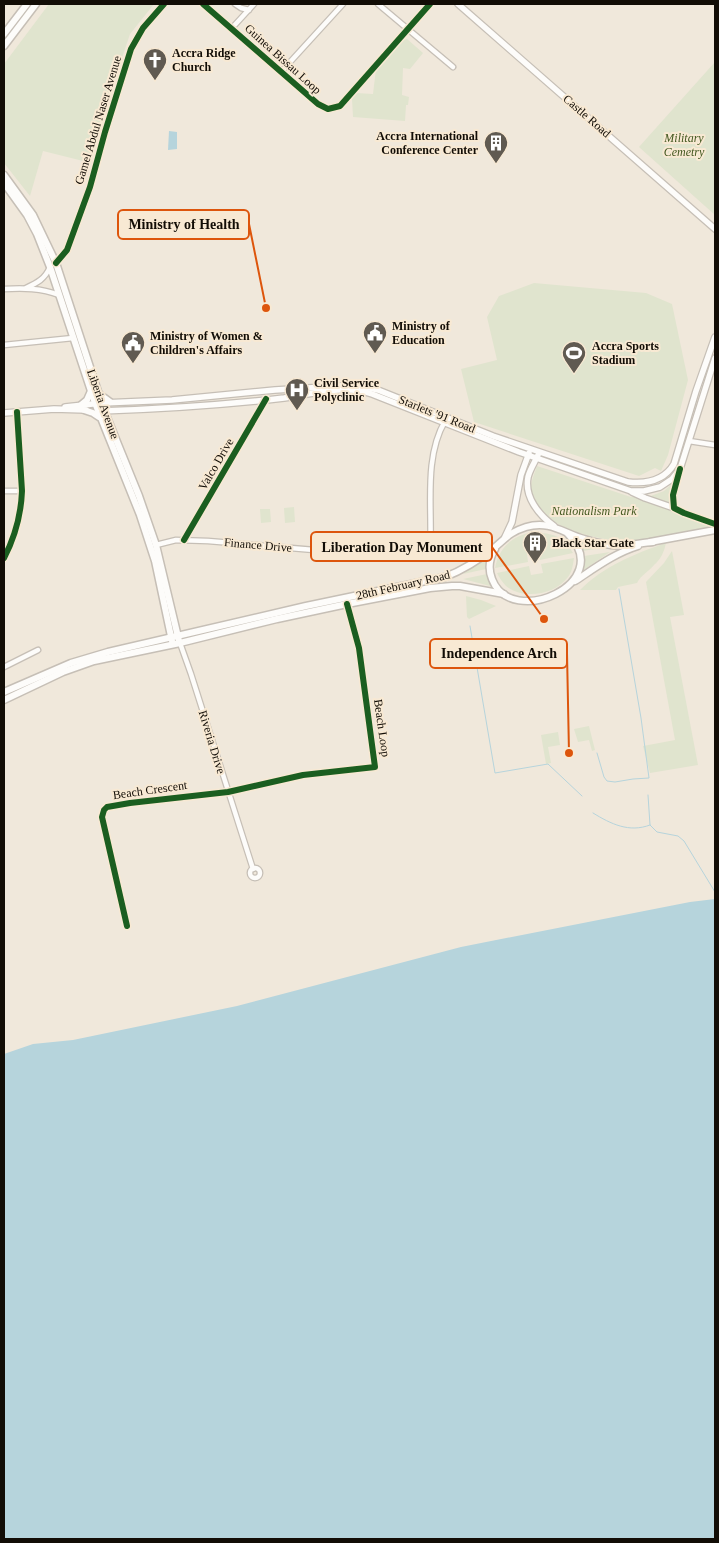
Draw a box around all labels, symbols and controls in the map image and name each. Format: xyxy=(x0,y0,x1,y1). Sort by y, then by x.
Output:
street label: Guinea Bissau Loop xyxy=(242,21,324,97)
place label: Accra Ridge Church xyxy=(172,46,236,74)
church icon: Accra Ridge Church xyxy=(142,47,168,81)
street label: Gamel Abdul Naser Avenue xyxy=(72,54,124,186)
street label: Castle Road xyxy=(560,92,614,140)
place label: Accra International Conference Center xyxy=(376,129,479,157)
building icon: Accra International Conference Center xyxy=(483,130,509,164)
park label: Military Cemetry xyxy=(663,131,705,159)
callout: Ministry of Health xyxy=(118,210,249,239)
text: Ministry of Health xyxy=(128,217,240,232)
place label: Ministry of Education xyxy=(392,319,451,347)
public building icon: Ministry of Education xyxy=(362,320,388,354)
place label: Ministry of Women & Children's Affairs xyxy=(150,329,263,357)
public building icon: Ministry of Women & Children's Affairs xyxy=(120,330,146,364)
place label: Accra Sports Stadium xyxy=(592,339,659,367)
sports icon: Accra Sports Stadium xyxy=(561,340,587,374)
street label: Liberia Avenue xyxy=(84,367,122,441)
place label: Civil Service Polyclinic xyxy=(314,376,380,404)
hospital icon: Civil Service Polyclinic xyxy=(284,377,310,411)
street label: Starlets '91 Road xyxy=(397,392,477,436)
street label: Valco Drive xyxy=(196,436,236,492)
park label: Nationalism Park xyxy=(550,504,637,518)
building icon: Black Star Gate xyxy=(522,530,548,564)
callout: Liberation Day Monument xyxy=(311,532,492,561)
street label: Finance Drive xyxy=(223,535,293,555)
place label: Black Star Gate xyxy=(552,536,634,550)
text: Liberation Day Monument xyxy=(322,540,483,555)
street label: 28th February Road xyxy=(355,567,451,603)
callout: Independence Arch xyxy=(430,639,567,668)
text: Independence Arch xyxy=(441,646,557,661)
street label: Beach Loop xyxy=(371,698,393,758)
street label: Riveria Drive xyxy=(196,709,228,775)
street label: Beach Crescent xyxy=(112,778,189,802)

